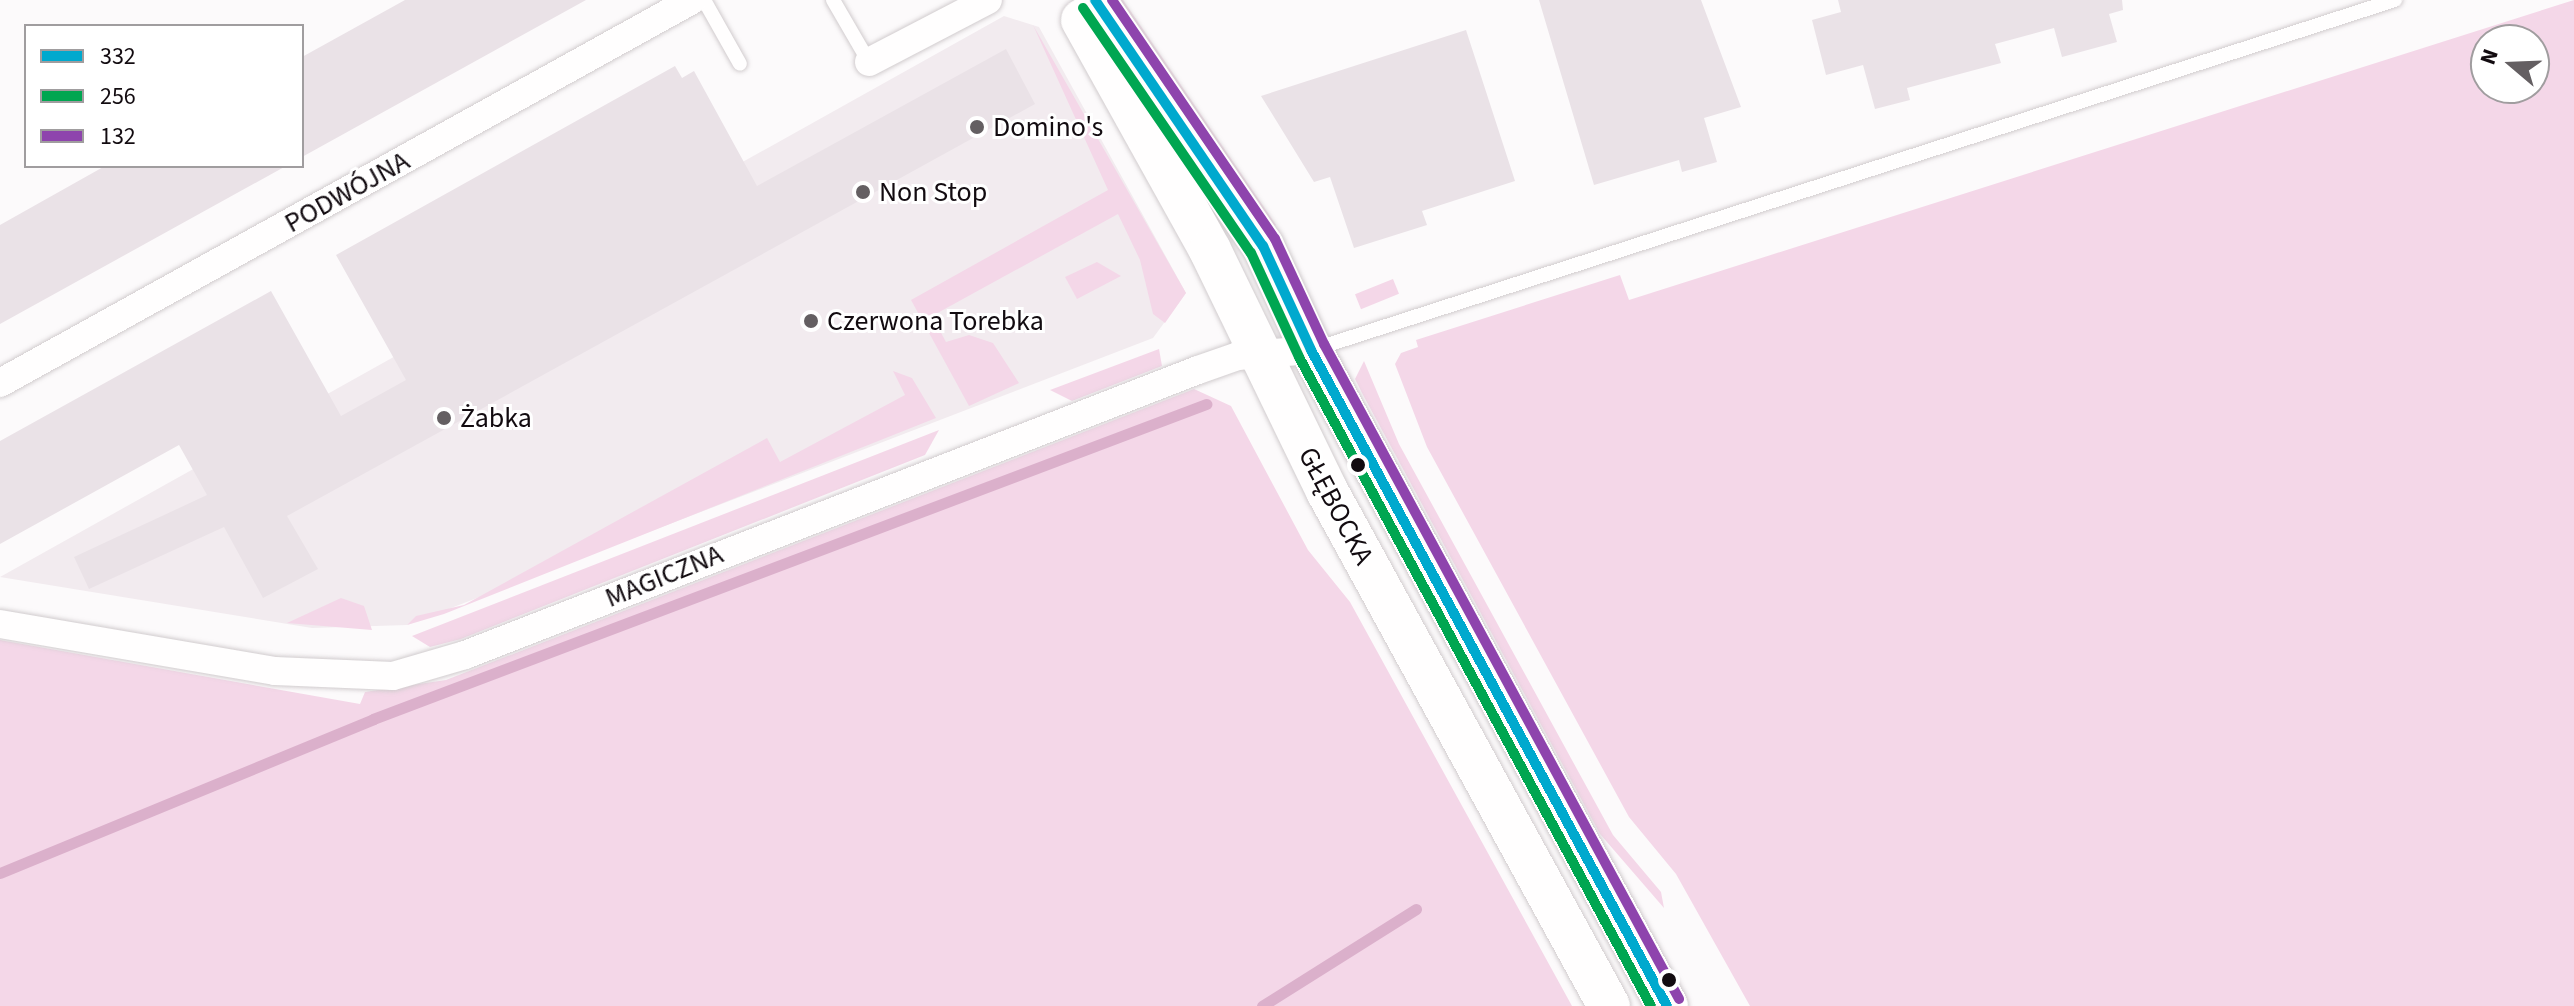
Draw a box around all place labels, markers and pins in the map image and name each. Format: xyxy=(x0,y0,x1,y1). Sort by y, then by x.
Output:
place label: Domino's xyxy=(993,110,1103,144)
marker: Domino's xyxy=(968,118,986,136)
place label: Non Stop xyxy=(879,175,987,209)
marker: Non Stop xyxy=(854,183,872,201)
place label: Czerwona Torebka xyxy=(827,304,1044,338)
marker: Czerwona Torebka xyxy=(802,312,820,330)
place label: Żabka xyxy=(460,401,532,435)
marker: Żabka xyxy=(435,409,453,427)
unlabelled marker xyxy=(1350,457,1366,473)
unlabelled marker xyxy=(1661,972,1677,988)

